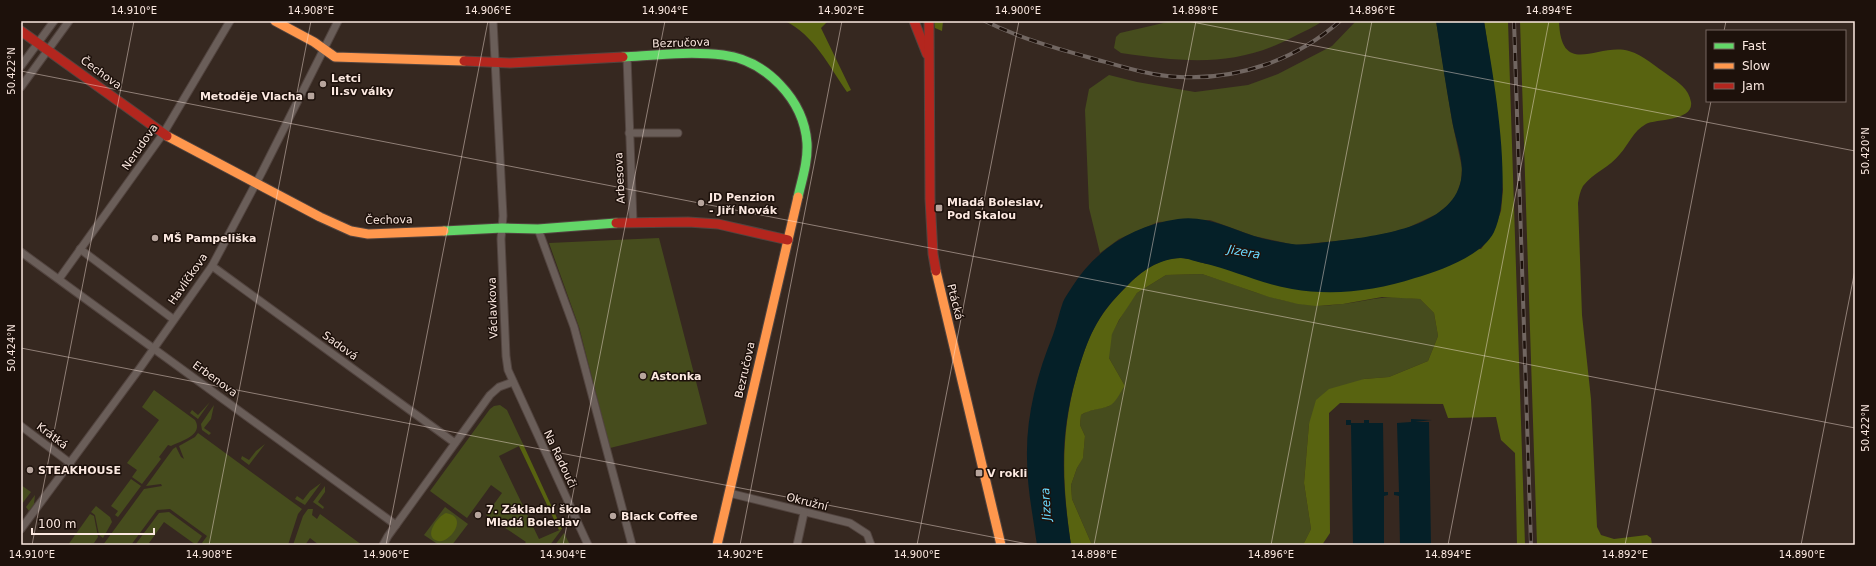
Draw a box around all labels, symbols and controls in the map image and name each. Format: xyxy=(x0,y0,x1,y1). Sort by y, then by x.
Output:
text: 14.910°E xyxy=(111,5,157,16)
text: 14.908°E xyxy=(288,5,334,16)
text: 14.906°E xyxy=(465,5,511,16)
text: 14.904°E xyxy=(642,5,688,16)
text: 14.902°E xyxy=(818,5,864,16)
text: 14.900°E xyxy=(995,5,1041,16)
text: 14.898°E xyxy=(1172,5,1218,16)
text: 14.896°E xyxy=(1349,5,1395,16)
text: 14.894°E xyxy=(1526,5,1572,16)
legend xyxy=(1706,30,1846,102)
street label: Bezručova xyxy=(652,35,710,51)
text: Fast xyxy=(1742,39,1766,53)
text: 50.422°N xyxy=(6,47,17,95)
street label: Čechova xyxy=(78,54,124,92)
text: Slow xyxy=(1742,59,1770,73)
place label: Letci II.sv války xyxy=(331,72,394,98)
marker: Letci II.sv války xyxy=(318,79,328,89)
text: Jam xyxy=(1741,79,1765,93)
place label: Metoděje Vlacha xyxy=(200,90,303,103)
marker: Metoděje Vlacha xyxy=(306,91,316,101)
street label: Nerudova xyxy=(119,121,161,173)
text: 50.420°N xyxy=(1860,127,1871,175)
street label: Arbesova xyxy=(612,152,628,204)
place label: JD Penzion - Jiří Novák xyxy=(708,191,778,217)
place label: Mladá Boleslav, Pod Skalou xyxy=(947,196,1044,222)
marker: JD Penzion - Jiří Novák xyxy=(696,198,706,208)
marker: Mladá Boleslav, Pod Skalou xyxy=(934,203,944,213)
street label: Čechova xyxy=(365,213,413,227)
place label: MŠ Pampeliška xyxy=(163,232,257,245)
marker: MŠ Pampeliška xyxy=(150,233,160,243)
water label: Jizera xyxy=(1225,242,1261,262)
street label: Havlíčkova xyxy=(166,251,210,307)
street label: Václavkova xyxy=(485,277,501,339)
street label: Ptácká xyxy=(944,283,966,321)
text: 50.424°N xyxy=(6,324,17,372)
street label: Sadová xyxy=(320,329,360,363)
street label: Bezručova xyxy=(732,340,758,400)
street label: Erbenova xyxy=(190,358,240,400)
place label: Astonka xyxy=(651,370,701,383)
marker: Astonka xyxy=(638,371,648,381)
text: 50.422°N xyxy=(1860,404,1871,452)
street label: Krátká xyxy=(34,420,70,452)
street label: Na Radouči xyxy=(541,428,579,490)
place label: STEAKHOUSE xyxy=(38,464,121,477)
marker: STEAKHOUSE xyxy=(25,465,35,475)
place label: V rokli xyxy=(987,467,1027,480)
marker: V rokli xyxy=(974,468,984,478)
water label: Jizera xyxy=(1038,487,1054,523)
street label: Okružní xyxy=(785,491,830,514)
place label: 7. Základní škola Mladá Boleslav xyxy=(486,503,591,529)
scale bar xyxy=(32,510,154,536)
marker: 7. Základní škola Mladá Boleslav xyxy=(473,510,483,520)
place label: Black Coffee xyxy=(621,510,698,523)
marker: Black Coffee xyxy=(608,511,618,521)
text: 100 m xyxy=(38,517,76,531)
text: 14.910°E xyxy=(9,549,55,560)
text: 14.908°E xyxy=(186,549,232,560)
text: 14.906°E xyxy=(363,549,409,560)
text: 14.904°E xyxy=(540,549,586,560)
text: 14.902°E xyxy=(717,549,763,560)
text: 14.900°E xyxy=(894,549,940,560)
text: 14.898°E xyxy=(1071,549,1117,560)
text: 14.896°E xyxy=(1248,549,1294,560)
text: 14.894°E xyxy=(1425,549,1471,560)
text: 14.892°E xyxy=(1602,549,1648,560)
text: 14.890°E xyxy=(1779,549,1825,560)

